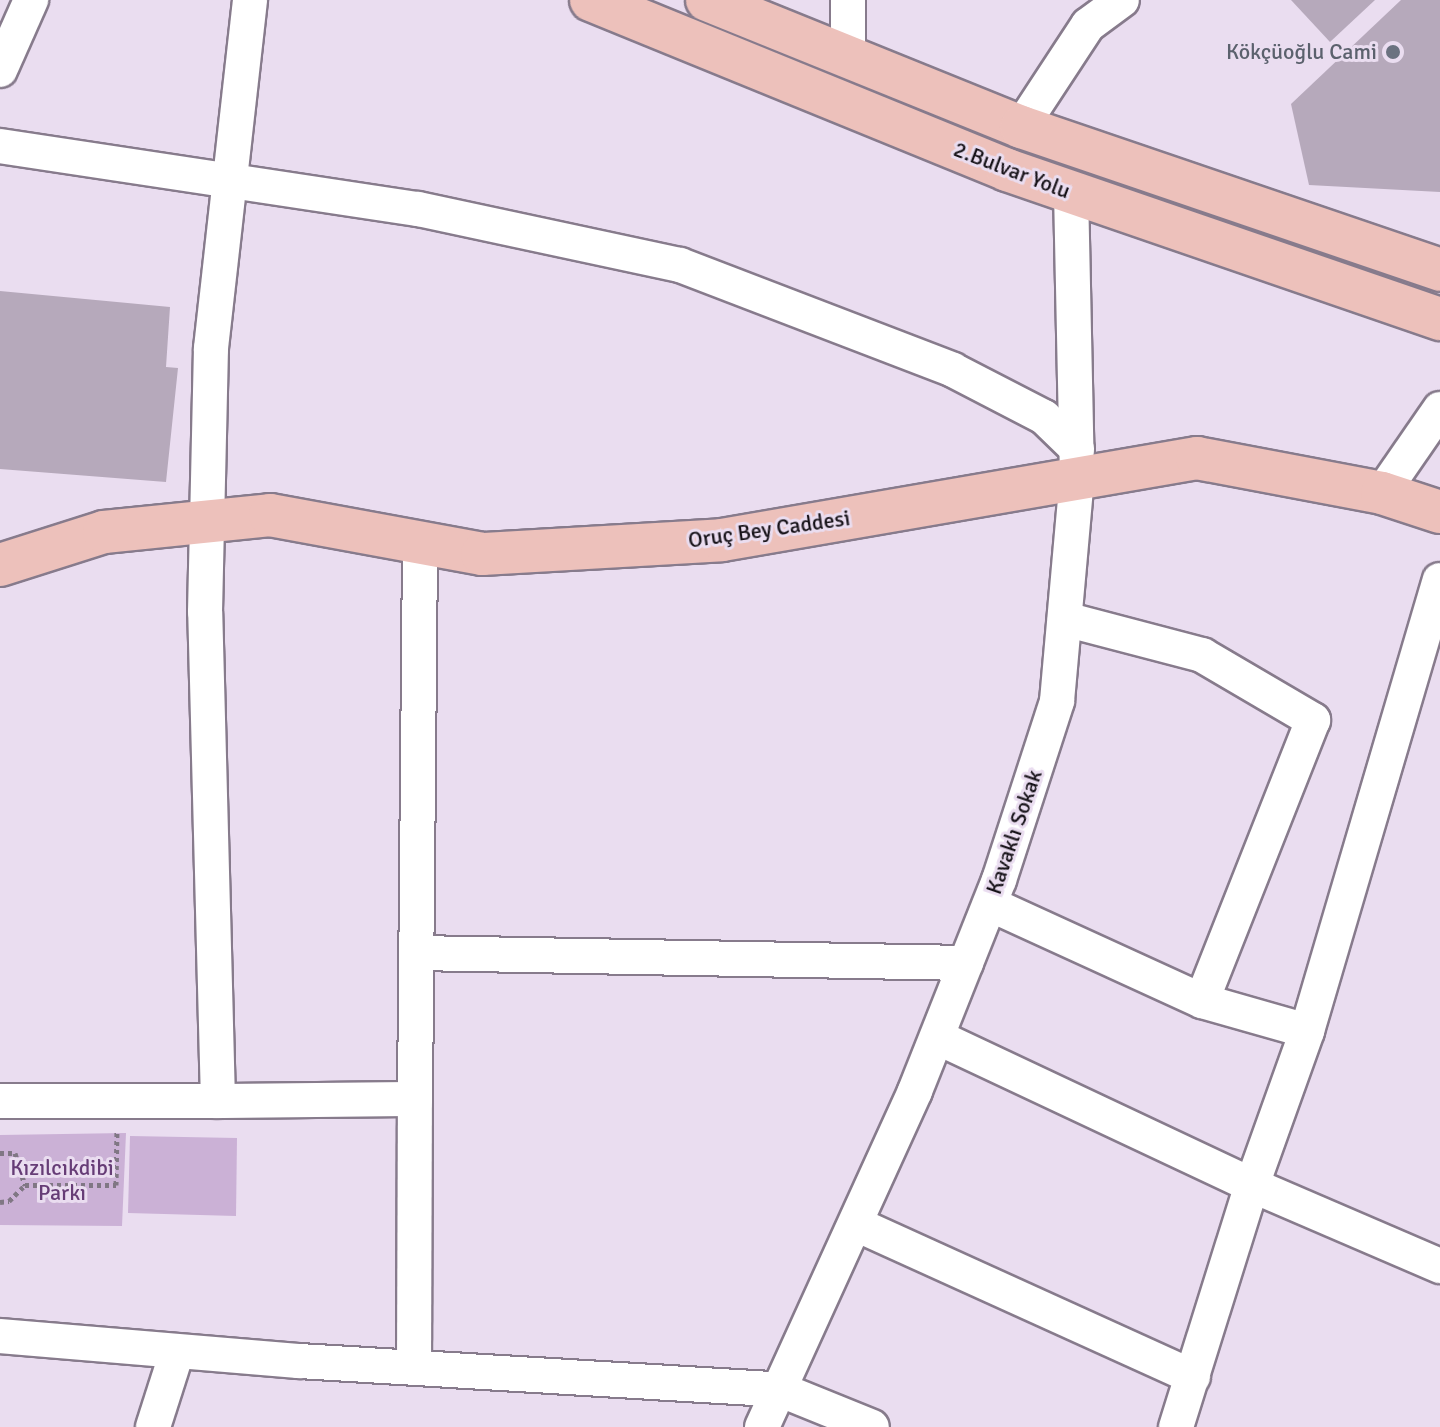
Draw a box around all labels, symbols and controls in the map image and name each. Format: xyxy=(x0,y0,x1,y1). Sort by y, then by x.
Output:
place label: Kökçüoğlu Cami xyxy=(1226,39,1377,65)
marker: Kökçüoğlu Cami xyxy=(1384,43,1402,61)
street label: 2.Bulvar Yolu xyxy=(950,136,1074,204)
street label: Oruç Bey Caddesi xyxy=(686,505,852,553)
street label: Kavaklı Sokak xyxy=(980,766,1048,898)
park label: Kızılcıkdibi Parkı xyxy=(10,1154,114,1206)

